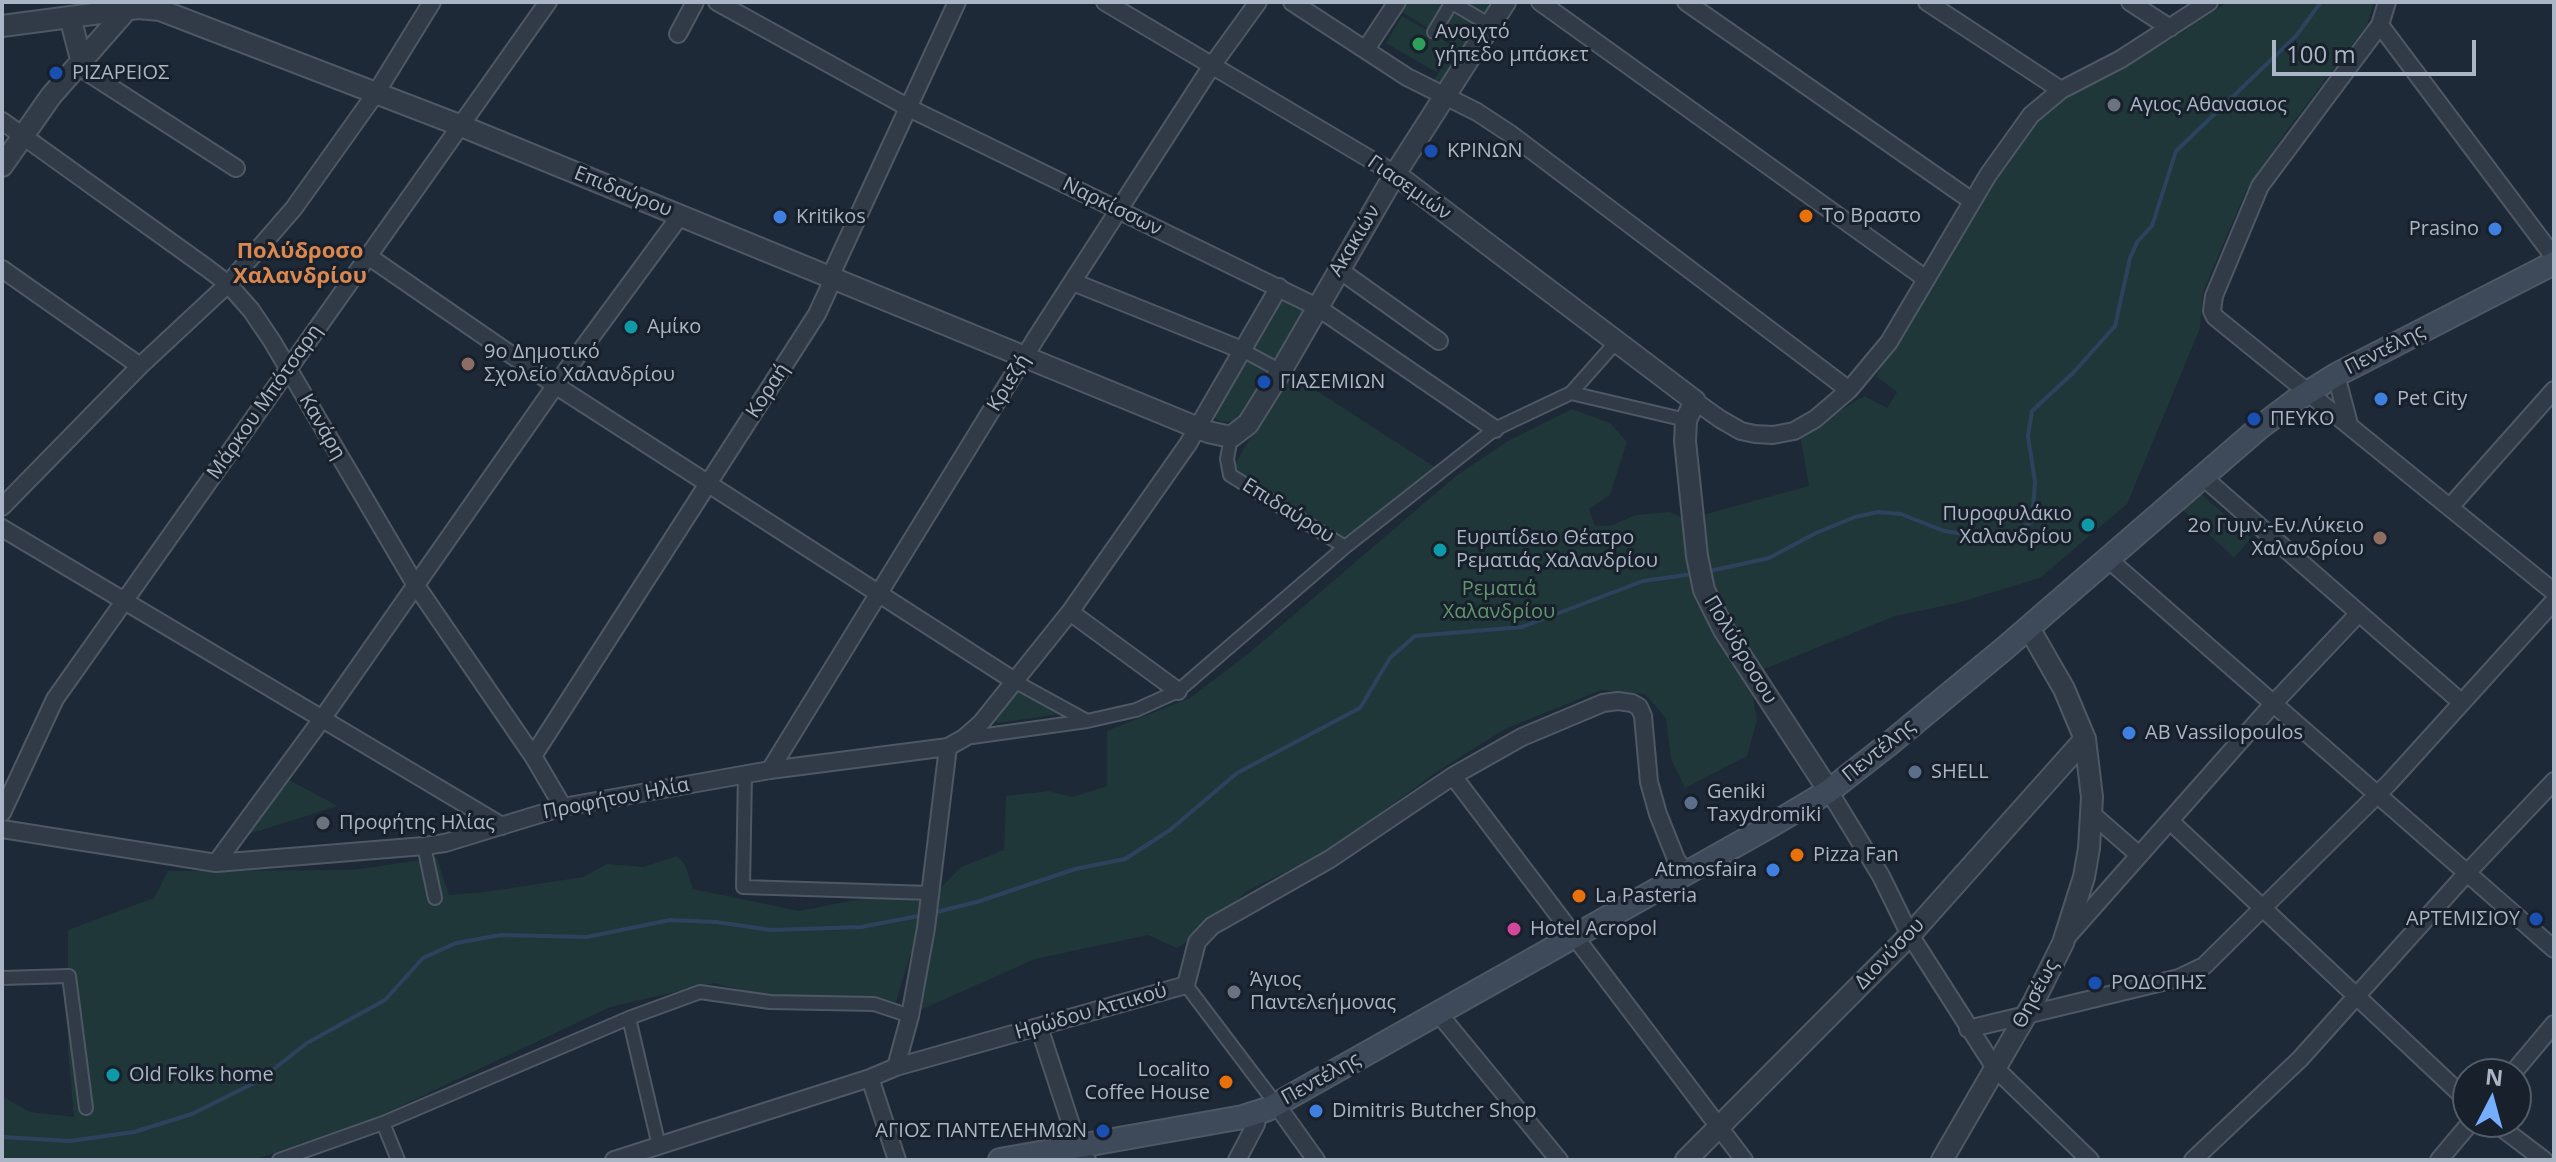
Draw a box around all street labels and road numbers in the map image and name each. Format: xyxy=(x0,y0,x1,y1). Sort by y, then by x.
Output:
street label: Γιασεμιών xyxy=(1363,150,1455,226)
street label: Επιδαύρου xyxy=(570,161,676,223)
street label: Ναρκίσσων xyxy=(1058,173,1166,241)
street label: Ακακιών xyxy=(1324,201,1386,281)
street label: Μάρκου Μπότσαρη xyxy=(203,320,327,484)
street label: Πεντέλης xyxy=(2341,320,2429,380)
street label: Κριεζή xyxy=(983,350,1035,416)
street label: Κοραή xyxy=(741,359,795,423)
street label: Κανάρη xyxy=(294,390,350,464)
street label: Επιδαύρου xyxy=(1238,473,1338,549)
street label: Πολύδροσου xyxy=(1698,592,1782,708)
street label: Πεντέλης xyxy=(1838,714,1920,788)
street label: Προφήτου Ηλία xyxy=(541,773,691,825)
street label: Διονύσου xyxy=(1850,913,1930,995)
street label: Θησέως xyxy=(2008,955,2064,1033)
street label: Ηρώδου Αττικού xyxy=(1012,979,1170,1045)
street label: Πεντέλης xyxy=(1277,1048,1365,1110)

